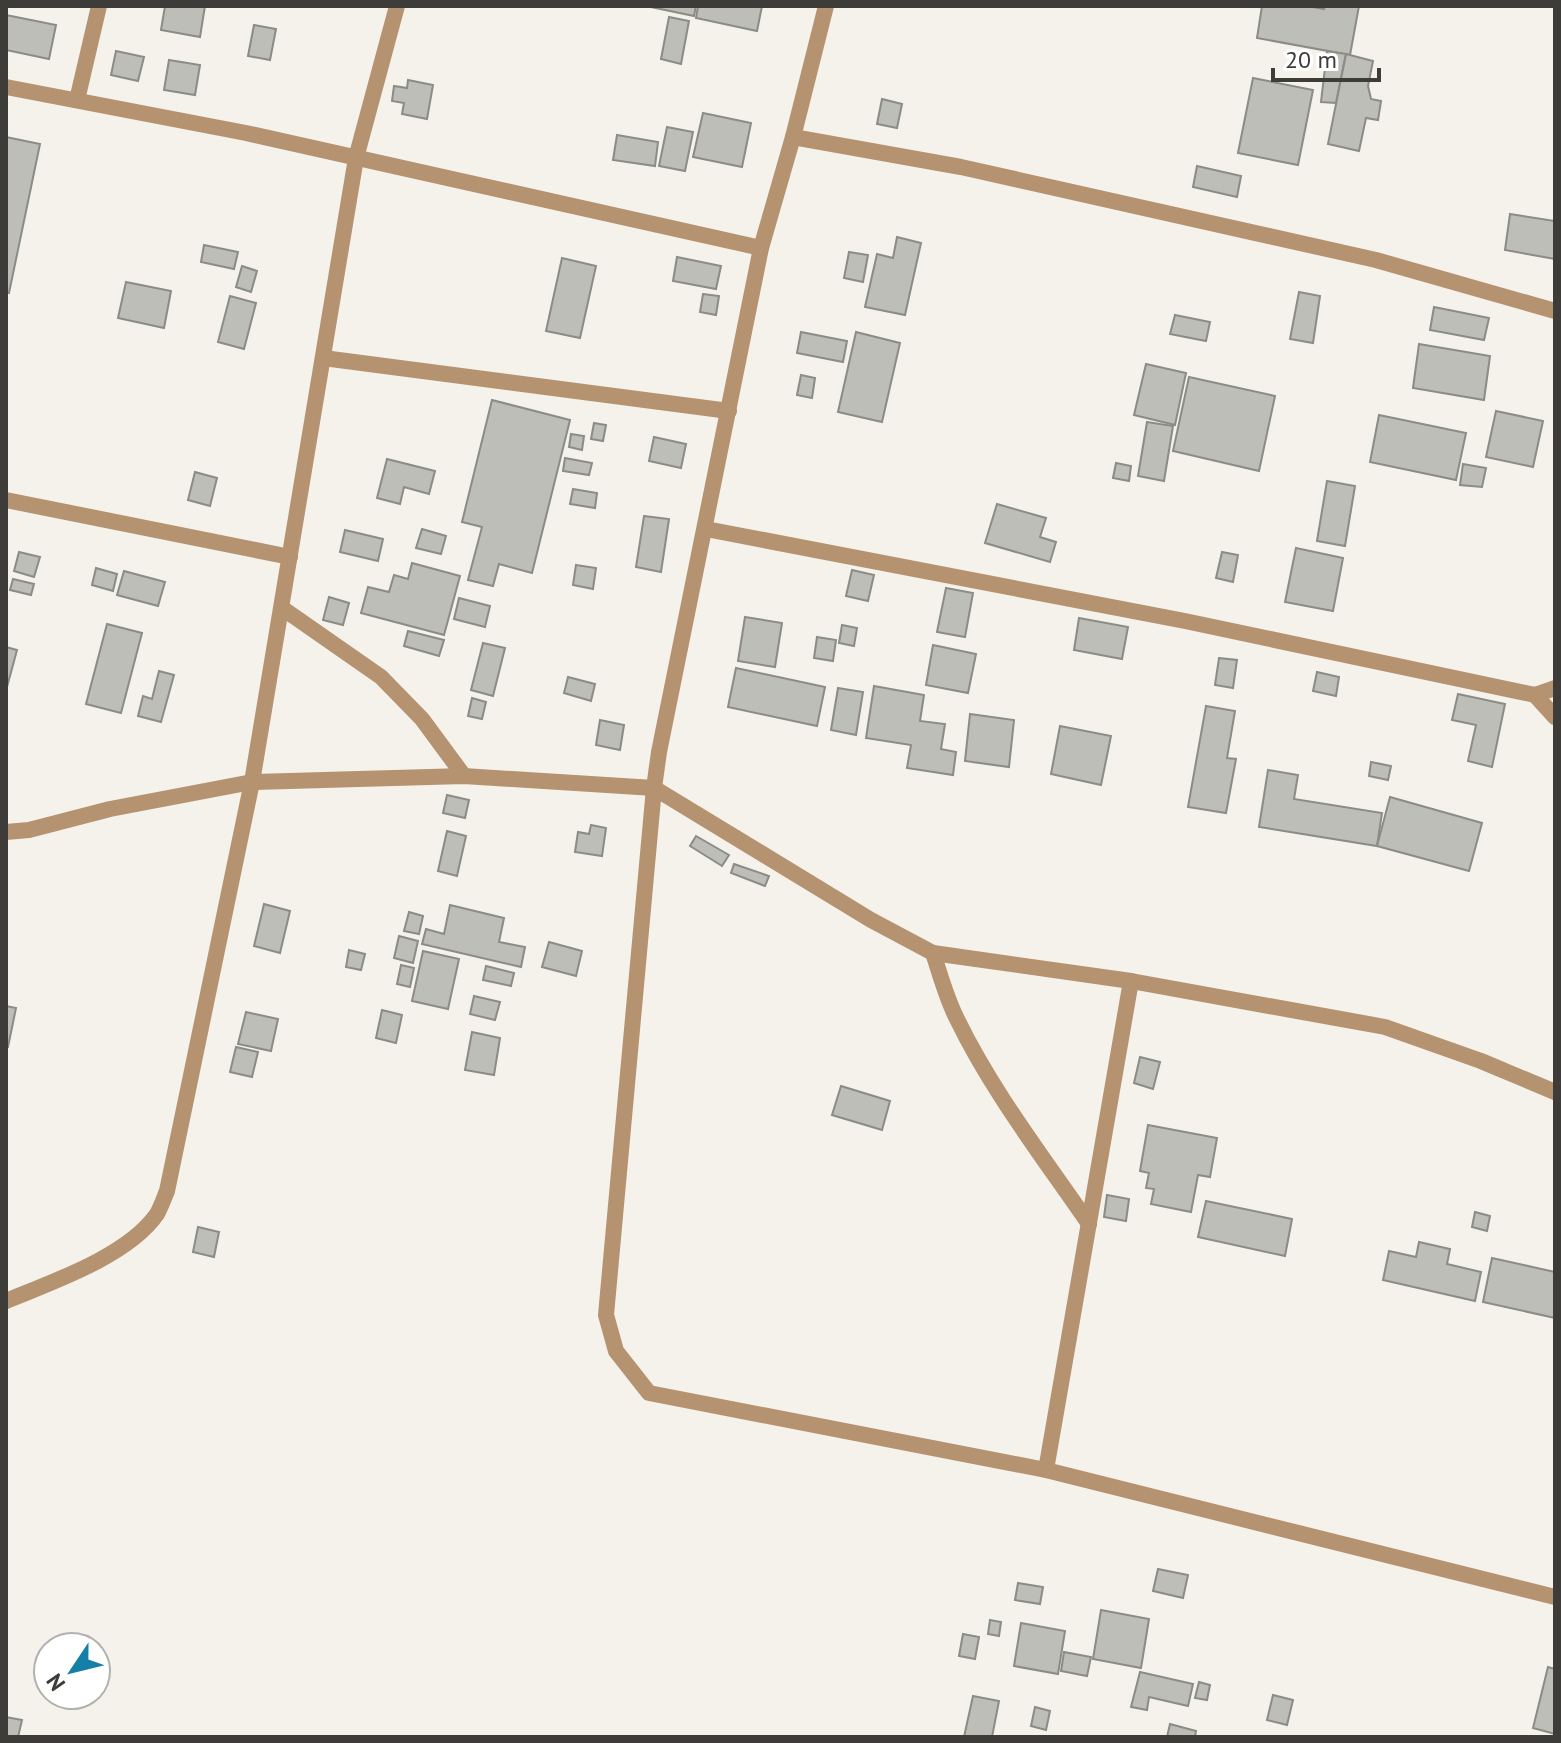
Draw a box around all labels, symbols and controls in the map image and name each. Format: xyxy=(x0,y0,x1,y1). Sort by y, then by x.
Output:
scale bar xyxy=(1273,32,1379,82)
text: 20 m xyxy=(1285,44,1337,75)
north arrow xyxy=(32,1631,112,1711)
text: N xyxy=(40,1669,71,1696)

